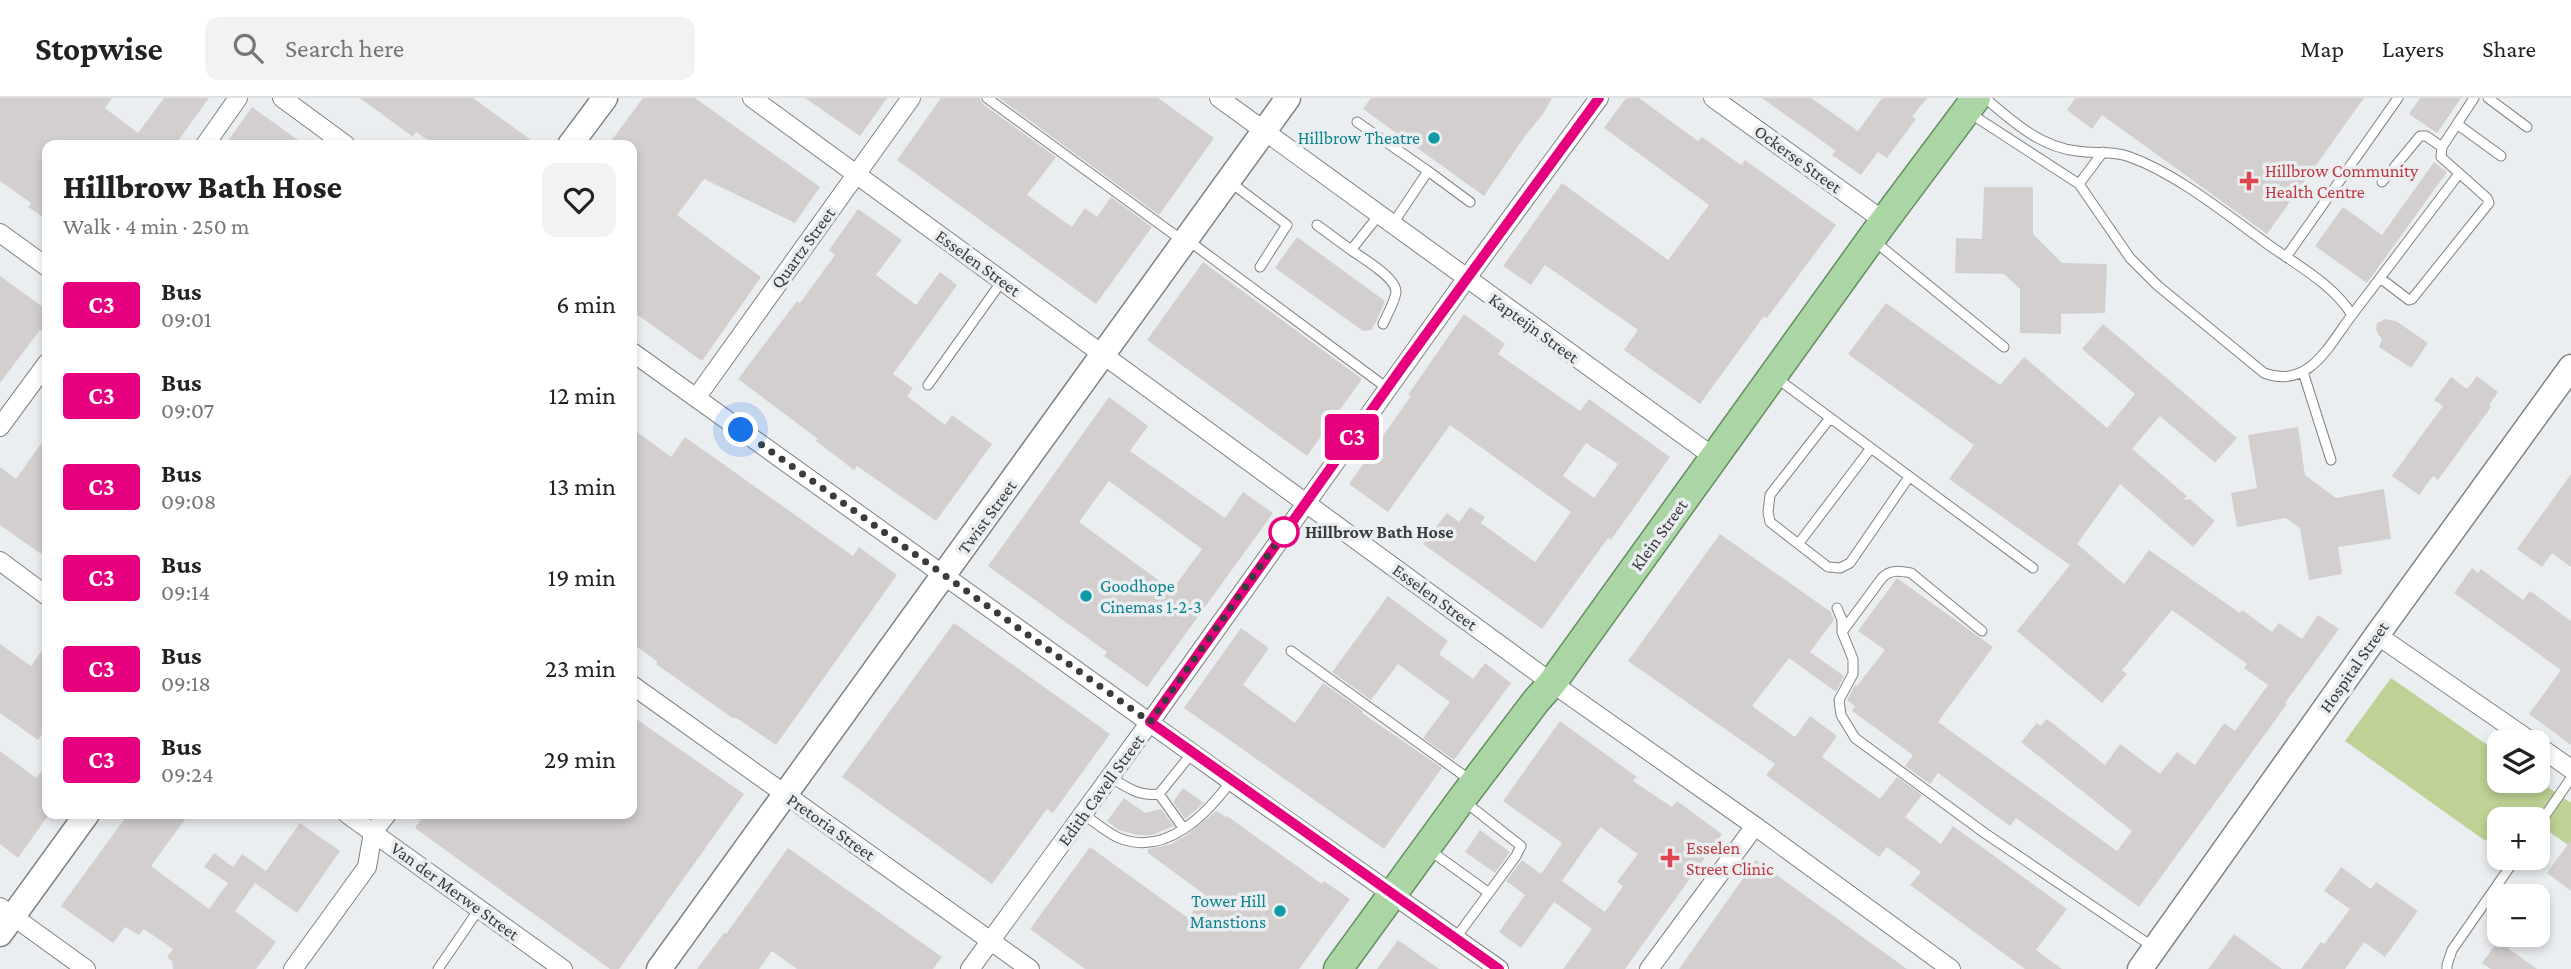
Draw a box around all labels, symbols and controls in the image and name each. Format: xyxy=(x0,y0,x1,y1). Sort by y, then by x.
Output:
search box xyxy=(205,17,695,80)
icon: search xyxy=(229,29,267,67)
text: Stopwise xyxy=(35,30,163,67)
text: Search here xyxy=(285,34,404,63)
text: Map xyxy=(2300,35,2344,62)
text: Layers xyxy=(2382,35,2444,62)
text: Share xyxy=(2482,35,2536,62)
street label: Ockerse Street xyxy=(1751,121,1846,198)
place label: Hillbrow Theatre xyxy=(1298,128,1420,148)
marker: Hillbrow Theatre xyxy=(1426,130,1442,146)
place label: Hillbrow Community Health Centre xyxy=(2265,161,2419,202)
button: heart xyxy=(542,163,616,237)
text: Hillbrow Bath Hose xyxy=(63,168,342,205)
marker: Hillbrow Community Health Centre xyxy=(2239,171,2259,191)
street label: Quartz Street xyxy=(767,203,840,292)
text: Walk · 4 min · 250 m xyxy=(63,213,250,239)
street label: Esselen Street xyxy=(932,226,1025,301)
text: Bus xyxy=(161,277,202,306)
street label: Kapteijn Street xyxy=(1485,289,1584,369)
text: 6 min xyxy=(556,290,616,319)
text: C3 xyxy=(88,291,115,318)
text: 09:01 xyxy=(161,306,212,332)
text: Bus xyxy=(161,368,202,397)
text: 12 min xyxy=(548,381,616,410)
text: C3 xyxy=(88,382,115,409)
text: 09:07 xyxy=(161,397,214,423)
your location xyxy=(723,412,758,447)
line badge: C3 xyxy=(1320,414,1384,460)
text: C3 xyxy=(1339,423,1365,450)
text: Bus xyxy=(161,459,202,488)
text: 13 min xyxy=(548,472,616,501)
text: C3 xyxy=(88,473,115,500)
street label: Twist Street xyxy=(954,475,1021,558)
text: 09:08 xyxy=(161,488,216,514)
street label: Klein Street xyxy=(1627,495,1692,574)
marker: Hillbrow Bath Hose xyxy=(1269,517,1299,547)
place label: Hillbrow Bath Hose xyxy=(1305,522,1454,542)
text: Bus xyxy=(161,550,202,579)
street label: Esselen Street xyxy=(1389,560,1482,635)
text: 19 min xyxy=(548,563,616,592)
text: C3 xyxy=(88,564,115,591)
place label: Goodhope Cinemas 1-2-3 xyxy=(1100,576,1202,617)
text: 09:14 xyxy=(161,579,210,605)
marker: Goodhope Cinemas 1-2-3 xyxy=(1078,588,1094,604)
street label: Hospital Street xyxy=(2315,617,2393,716)
text: Bus xyxy=(161,641,202,670)
text: 23 min xyxy=(545,654,616,683)
text: C3 xyxy=(88,655,115,682)
text: 09:18 xyxy=(161,670,211,696)
street label: Edith Cavell Street xyxy=(1054,730,1149,850)
map controls xyxy=(2487,730,2550,947)
button: layers xyxy=(2487,730,2550,793)
text: Bus xyxy=(161,732,202,761)
text: 29 min xyxy=(544,745,616,774)
text: C3 xyxy=(88,746,115,773)
text: 09:24 xyxy=(161,761,214,787)
street label: Pretoria Street xyxy=(783,789,880,865)
button: + xyxy=(2487,807,2550,870)
street label: Van der Merwe Street xyxy=(387,838,524,945)
place label: Esselen Street Clinic xyxy=(1686,838,1774,879)
marker: Esselen Street Clinic xyxy=(1660,848,1680,868)
button: − xyxy=(2487,884,2550,947)
place label: Tower Hill Manstions xyxy=(1190,891,1266,932)
marker: Tower Hill Manstions xyxy=(1272,903,1288,919)

